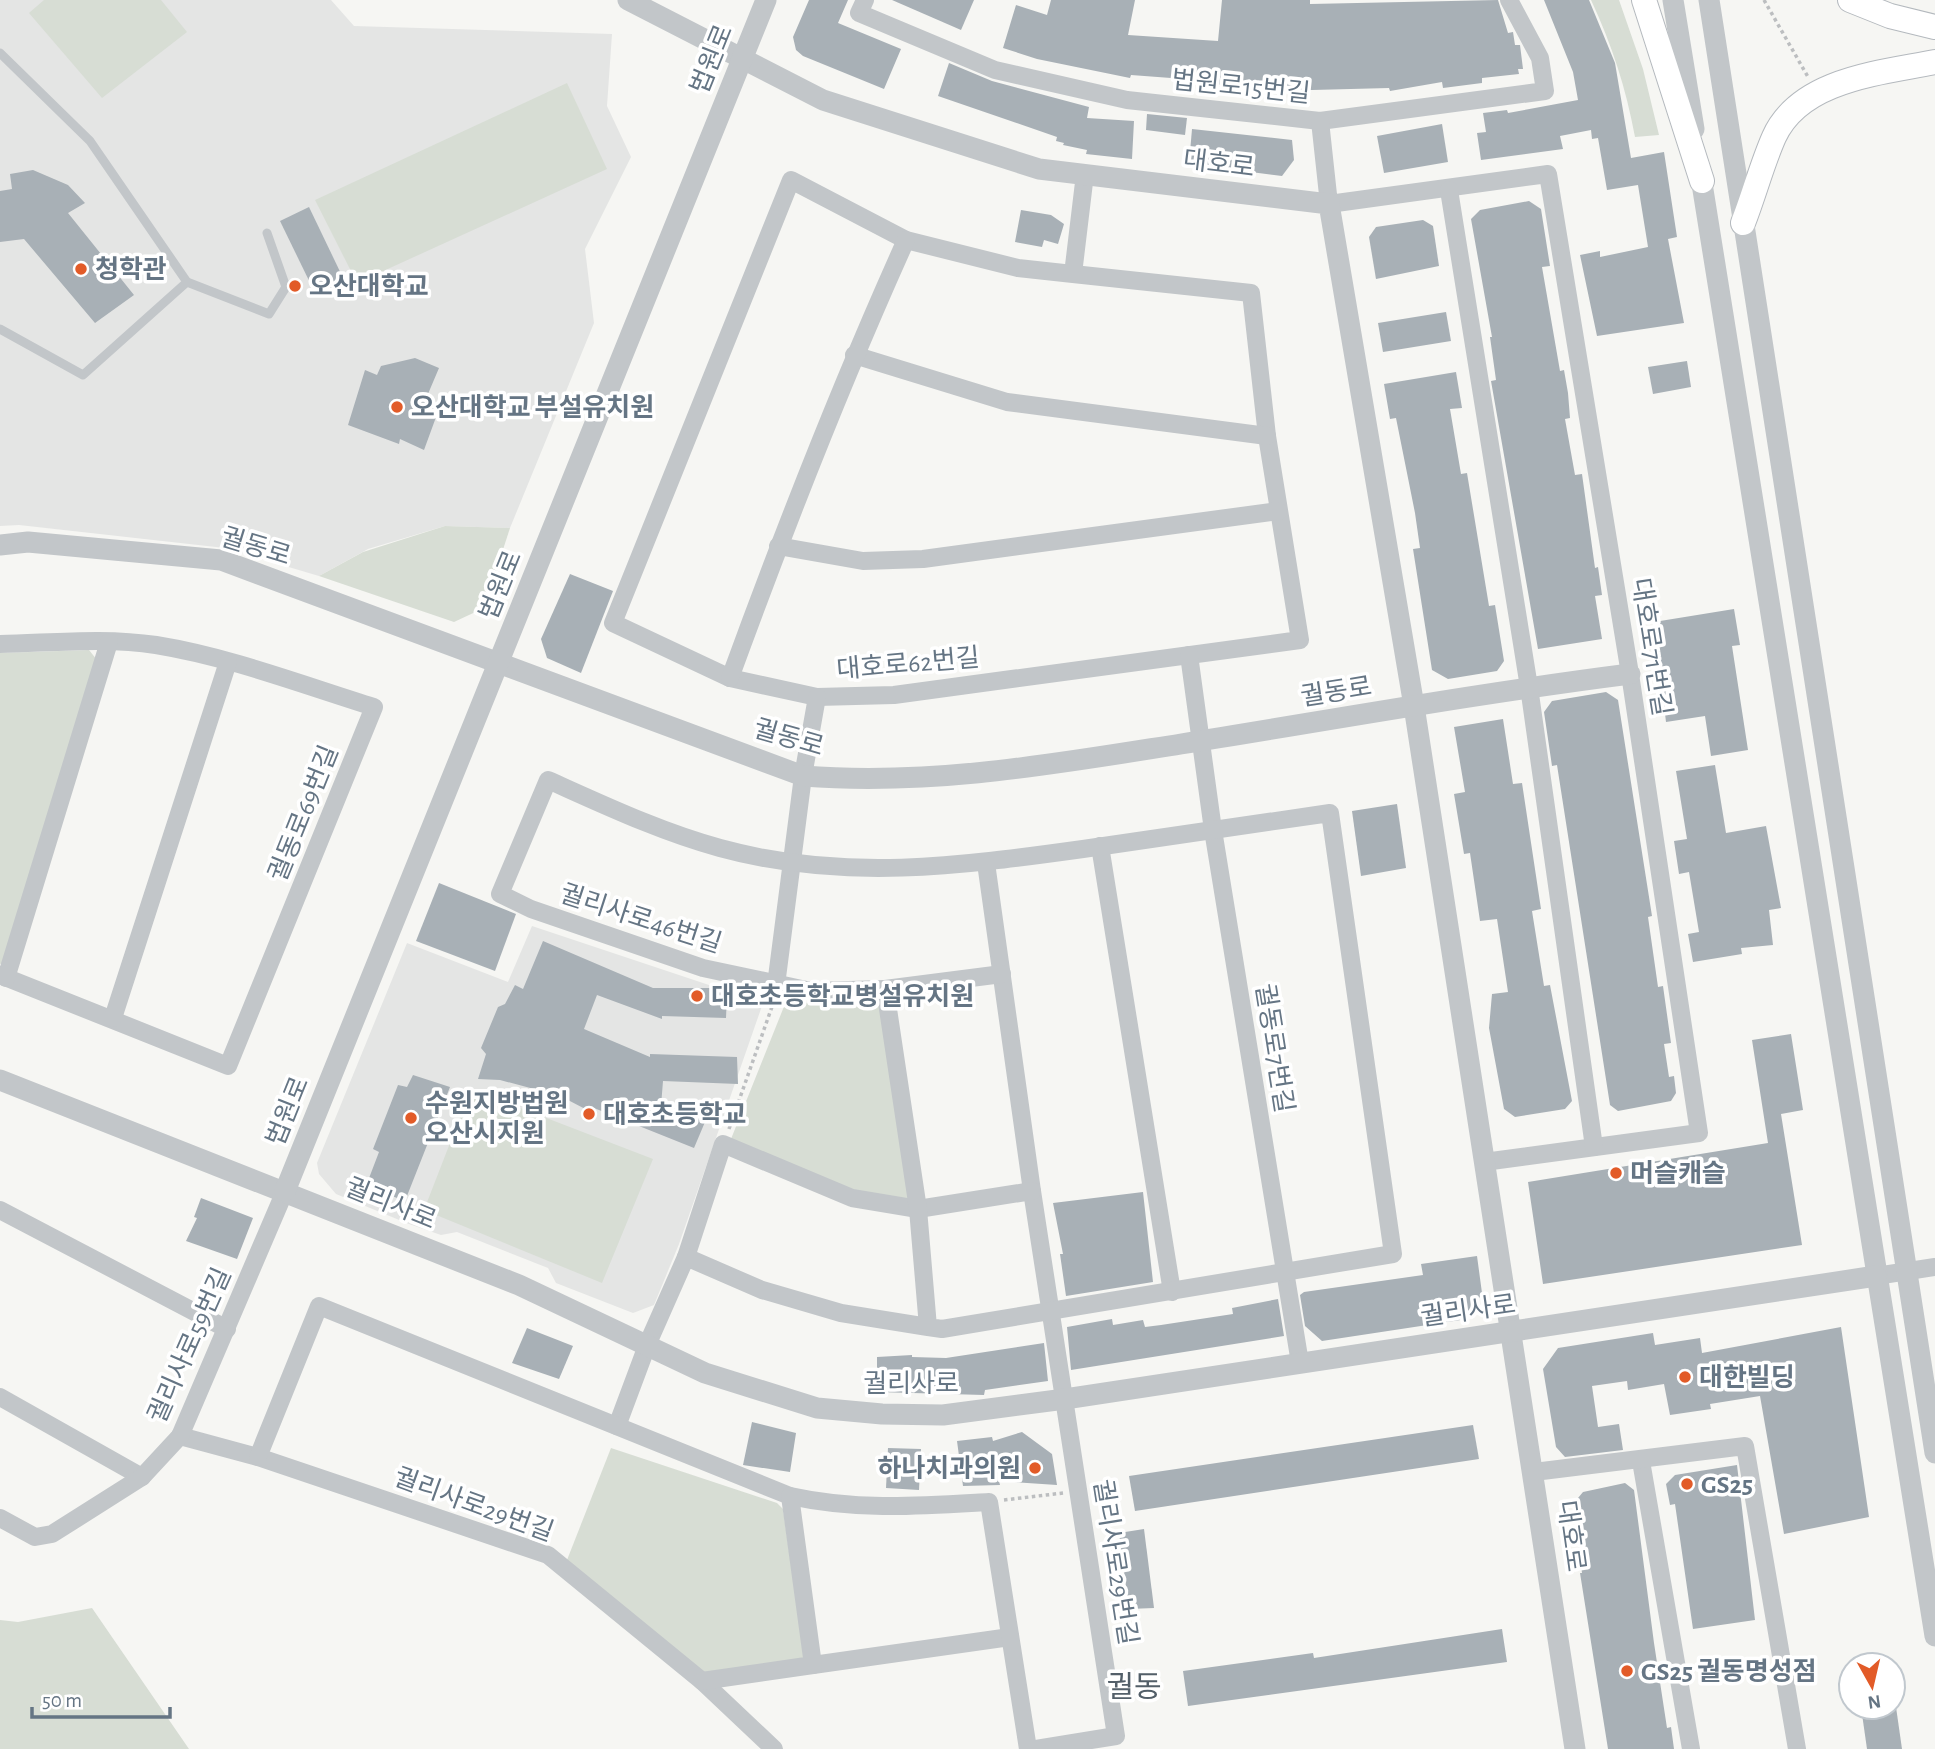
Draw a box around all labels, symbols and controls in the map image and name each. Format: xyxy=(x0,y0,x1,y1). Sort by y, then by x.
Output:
street label: 법원로 xyxy=(686,21,737,98)
street label: 법원로15번길 xyxy=(1170,66,1312,107)
street label: 대호로 xyxy=(1182,146,1256,181)
place label: 청학관 xyxy=(95,256,167,283)
marker: 청학관 xyxy=(73,261,89,277)
place label: 오산대학교 xyxy=(309,273,429,300)
marker: 오산대학교 xyxy=(287,278,303,294)
place label: 오산대학교 부설유치원 xyxy=(411,393,654,421)
marker: 오산대학교 부설유치원 xyxy=(389,399,405,415)
street label: 궐동로 xyxy=(218,523,294,570)
street label: 법원로 xyxy=(475,547,526,624)
street label: 대호로71번길 xyxy=(1627,576,1676,718)
street label: 대호로62번길 xyxy=(835,644,981,683)
street label: 궐동로 xyxy=(1299,673,1374,710)
street label: 궐동로 xyxy=(751,715,827,760)
street label: 궐동로69번길 xyxy=(264,741,343,885)
street label: 궐리사로46번길 xyxy=(557,880,725,957)
place label: 대호초등학교병설유치원 xyxy=(711,982,974,1010)
street label: 궐동로7번길 xyxy=(1251,982,1298,1115)
marker: 대호초등학교병설유치원 xyxy=(689,988,705,1004)
street label: 법원로 xyxy=(262,1073,313,1150)
place label: 수원지방법원 오산시지원 xyxy=(425,1089,569,1147)
place label: 대호초등학교 xyxy=(603,1101,747,1128)
marker: 대호초등학교 xyxy=(581,1106,597,1122)
marker: 수원지방법원 오산시지원 xyxy=(403,1110,419,1126)
place label: 머슬캐슬 xyxy=(1630,1159,1726,1187)
marker: 머슬캐슬 xyxy=(1608,1165,1624,1181)
street label: 궐리사로 xyxy=(341,1173,440,1234)
street label: 궐리사로59번길 xyxy=(143,1264,236,1427)
street label: 궐리사로 xyxy=(1419,1290,1517,1331)
place label: 대한빌딩 xyxy=(1699,1364,1795,1391)
marker: 대한빌딩 xyxy=(1677,1369,1693,1385)
street label: 궐리사로 xyxy=(863,1370,959,1397)
place label: 하나치과의원 xyxy=(877,1454,1021,1482)
marker: 하나치과의원 xyxy=(1027,1460,1043,1476)
street label: 궐리사로29번길 xyxy=(390,1463,557,1546)
place label: GS25 xyxy=(1701,1472,1753,1498)
marker: GS25 xyxy=(1679,1476,1695,1492)
street label: 궐리사로29번길 xyxy=(1089,1477,1142,1647)
street label: 대호로 xyxy=(1553,1499,1590,1573)
north arrow xyxy=(1837,1651,1907,1721)
place label: GS25 궐동명성점 xyxy=(1641,1658,1817,1685)
marker: GS25 궐동명성점 xyxy=(1619,1663,1635,1679)
district label: 궐동 xyxy=(1106,1671,1162,1703)
scale bar xyxy=(32,1676,170,1720)
text: 50 m xyxy=(42,1690,82,1711)
text: N xyxy=(1866,1691,1882,1712)

